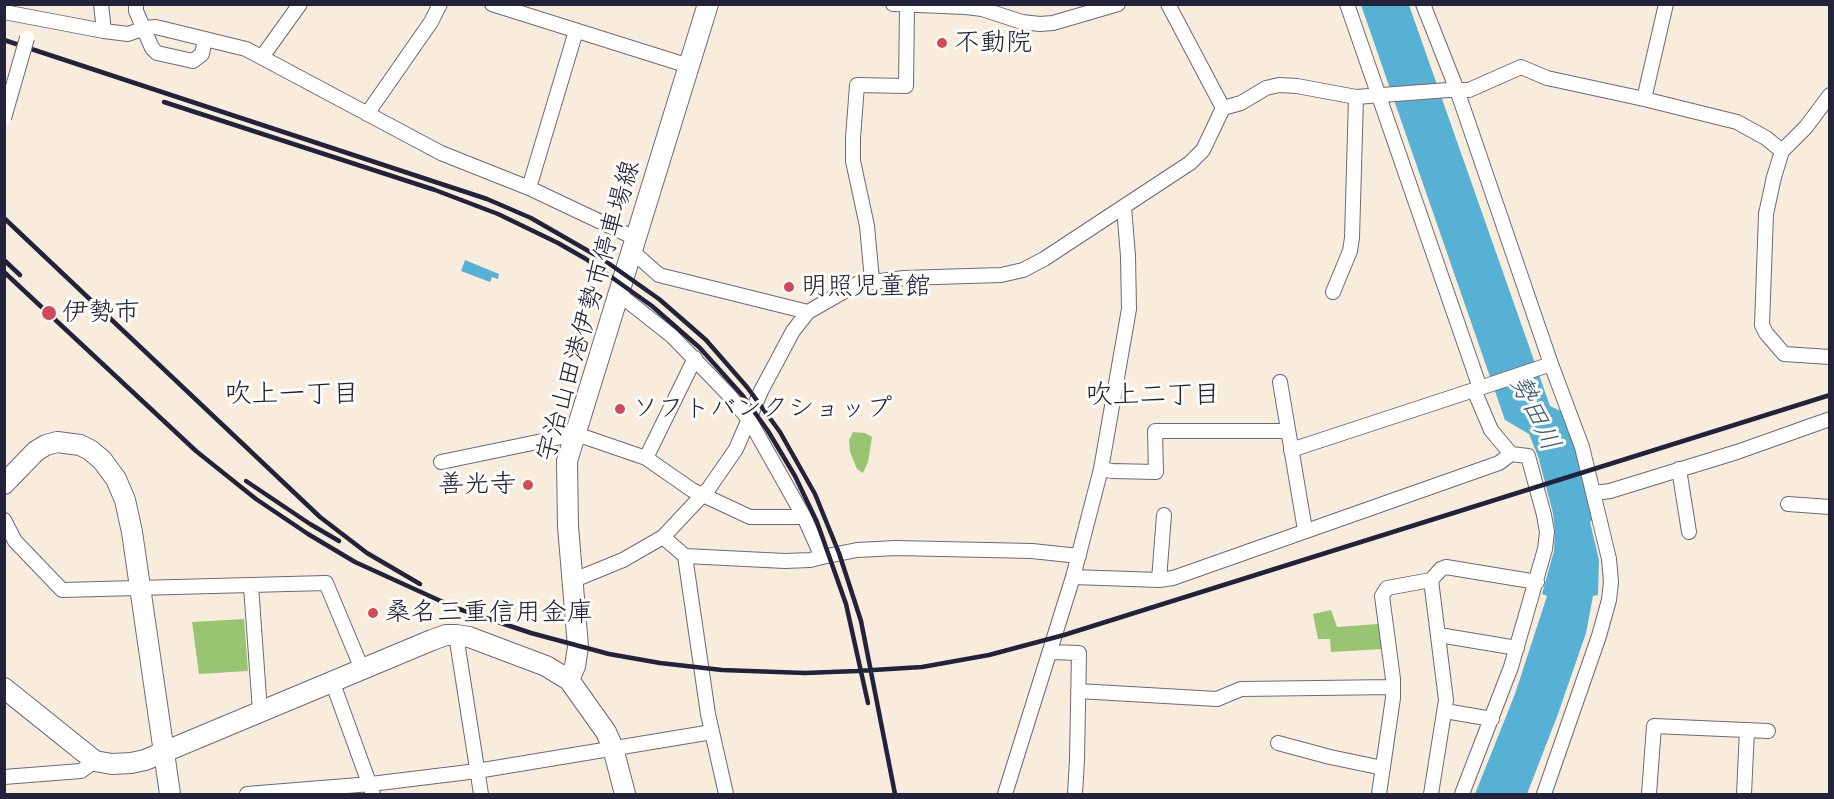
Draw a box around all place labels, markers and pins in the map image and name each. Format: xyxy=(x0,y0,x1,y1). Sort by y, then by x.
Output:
place label: 不動院 xyxy=(954,27,1032,59)
marker: 不動院 xyxy=(935,36,949,50)
place label: 明照児童館 xyxy=(801,271,931,303)
marker: 明照児童館 xyxy=(782,280,796,294)
place label: 伊勢市 xyxy=(62,297,140,329)
marker: 伊勢市 xyxy=(40,304,58,322)
place label: ソフトバンクショップ xyxy=(632,393,892,425)
marker: ソフトバンクショップ xyxy=(613,402,627,416)
place label: 善光寺 xyxy=(438,469,516,501)
marker: 善光寺 xyxy=(521,478,535,492)
place label: 桑名三重信用金庫 xyxy=(385,597,593,629)
marker: 桑名三重信用金庫 xyxy=(366,606,380,620)

